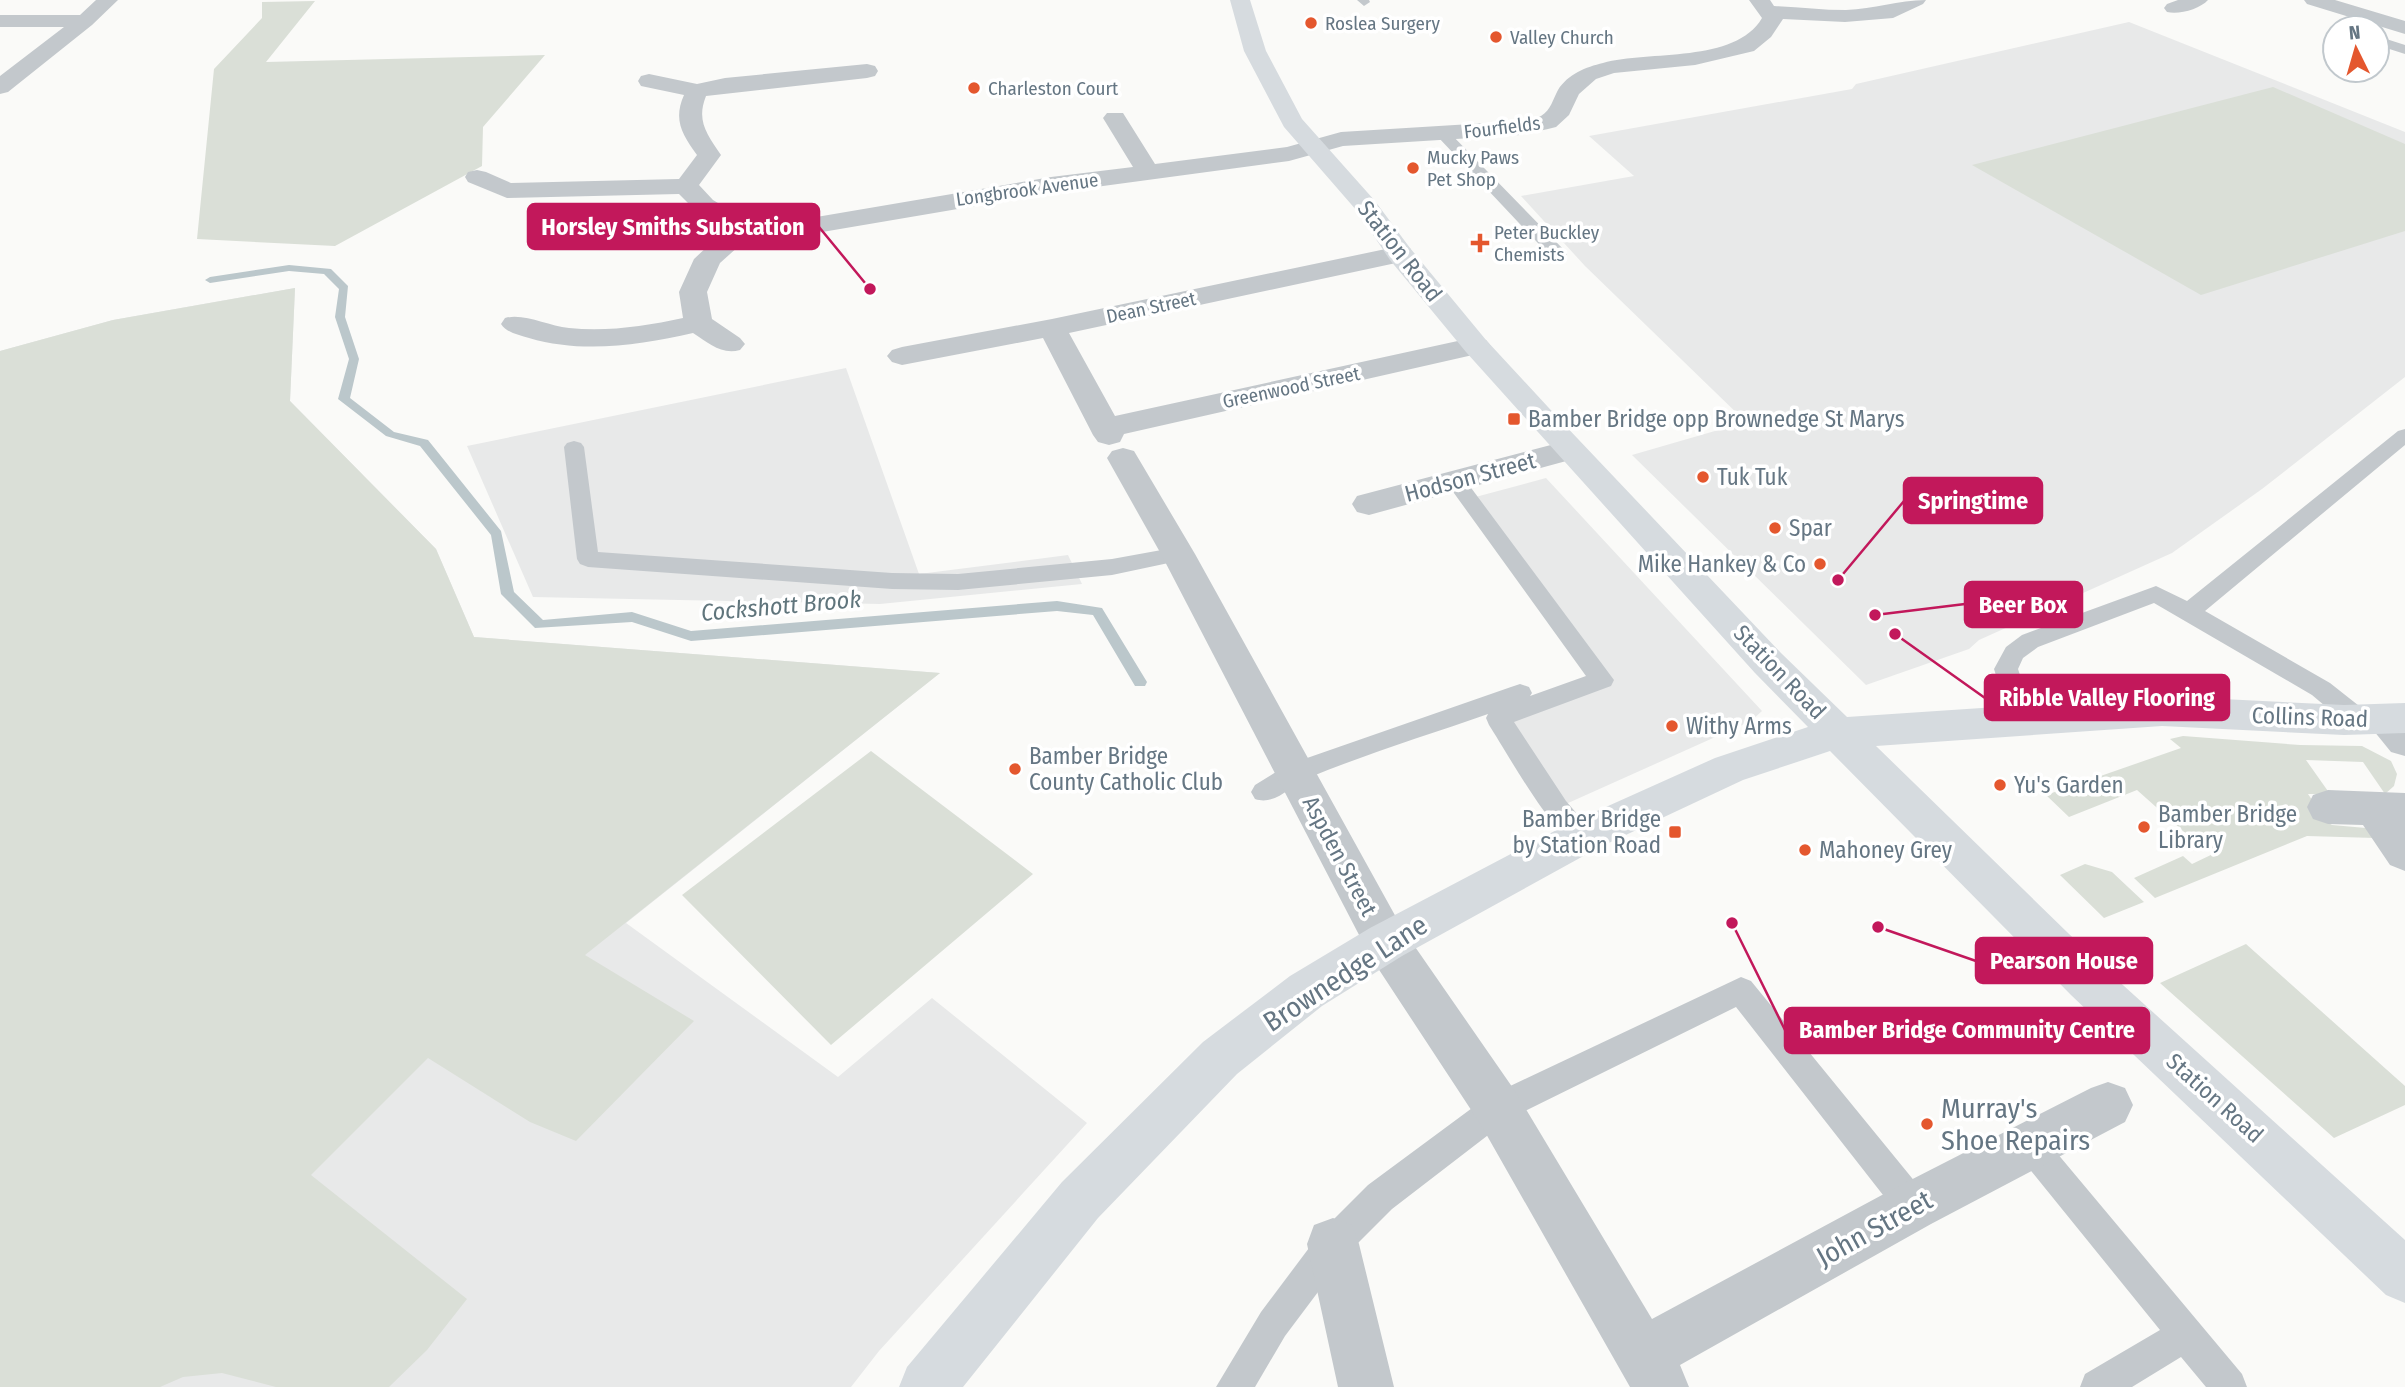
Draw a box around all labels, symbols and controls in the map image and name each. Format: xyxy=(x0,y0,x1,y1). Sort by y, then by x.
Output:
place label: Roslea Surgery xyxy=(1325,12,1440,35)
north arrow xyxy=(2321,14,2391,84)
marker: Roslea Surgery xyxy=(1303,15,1319,31)
text: N xyxy=(2348,21,2361,45)
place label: Valley Church xyxy=(1510,26,1614,49)
marker: Valley Church xyxy=(1488,29,1504,45)
place label: Charleston Court xyxy=(988,77,1119,100)
marker: Charleston Court xyxy=(966,80,982,96)
street label: Fourfields xyxy=(1463,111,1542,144)
place label: Mucky Paws Pet Shop xyxy=(1427,146,1519,191)
marker: Mucky Paws Pet Shop xyxy=(1405,160,1421,176)
street label: Longbrook Avenue xyxy=(954,168,1100,211)
street label: Station Road xyxy=(1352,195,1448,307)
callout: Horsley Smiths Substation xyxy=(528,204,819,249)
text: Horsley Smiths Substation xyxy=(541,213,805,241)
place label: Peter Buckley Chemists xyxy=(1494,221,1600,266)
marker: Peter Buckley Chemists xyxy=(1472,235,1488,251)
street label: Dean Street xyxy=(1104,287,1199,328)
street label: Greenwood Street xyxy=(1220,362,1363,413)
place label: Bamber Bridge opp Brownedge St Marys xyxy=(1528,405,1905,433)
marker: Bamber Bridge opp Brownedge St Marys xyxy=(1506,411,1522,427)
street label: Hodson Street xyxy=(1401,446,1539,508)
place label: Tuk Tuk xyxy=(1717,463,1788,491)
marker: Tuk Tuk xyxy=(1695,469,1711,485)
callout: Springtime xyxy=(1904,478,2042,523)
text: Springtime xyxy=(1918,487,2028,515)
place label: Spar xyxy=(1789,514,1832,542)
marker: Spar xyxy=(1767,520,1783,536)
place label: Mike Hankey & Co xyxy=(1638,550,1806,578)
marker: Mike Hankey & Co xyxy=(1812,556,1828,572)
callout: Beer Box xyxy=(1965,582,2082,627)
water label: Cockshott Brook xyxy=(700,585,862,627)
text: Beer Box xyxy=(1979,591,2068,619)
street label: Station Road xyxy=(1728,619,1832,725)
callout: Ribble Valley Flooring xyxy=(1985,675,2229,720)
text: Ribble Valley Flooring xyxy=(1999,684,2215,712)
street label: Collins Road xyxy=(2251,701,2369,733)
place label: Withy Arms xyxy=(1686,712,1792,740)
marker: Withy Arms xyxy=(1664,718,1680,734)
place label: Bamber Bridge County Catholic Club xyxy=(1029,742,1223,796)
marker: Bamber Bridge County Catholic Club xyxy=(1007,761,1023,777)
place label: Yu's Garden xyxy=(2014,771,2124,799)
marker: Yu's Garden xyxy=(1992,777,2008,793)
street label: Aspden Street xyxy=(1297,791,1384,921)
place label: Bamber Bridge Library xyxy=(2158,800,2297,854)
place label: Bamber Bridge by Station Road xyxy=(1513,805,1661,859)
marker: Bamber Bridge Library xyxy=(2136,819,2152,835)
marker: Bamber Bridge by Station Road xyxy=(1667,824,1683,840)
place label: Mahoney Grey xyxy=(1819,836,1953,864)
marker: Mahoney Grey xyxy=(1797,842,1813,858)
street label: Brownedge Lane xyxy=(1257,908,1433,1039)
callout: Pearson House xyxy=(1976,938,2152,983)
text: Pearson House xyxy=(1990,947,2138,975)
callout: Bamber Bridge Community Centre xyxy=(1785,1008,2149,1053)
text: Bamber Bridge Community Centre xyxy=(1799,1016,2135,1044)
street label: Station Road xyxy=(2161,1047,2269,1149)
place label: Murray's Shoe Repairs xyxy=(1941,1092,2090,1157)
marker: Murray's Shoe Repairs xyxy=(1919,1116,1935,1132)
street label: John Street xyxy=(1811,1183,1939,1274)

